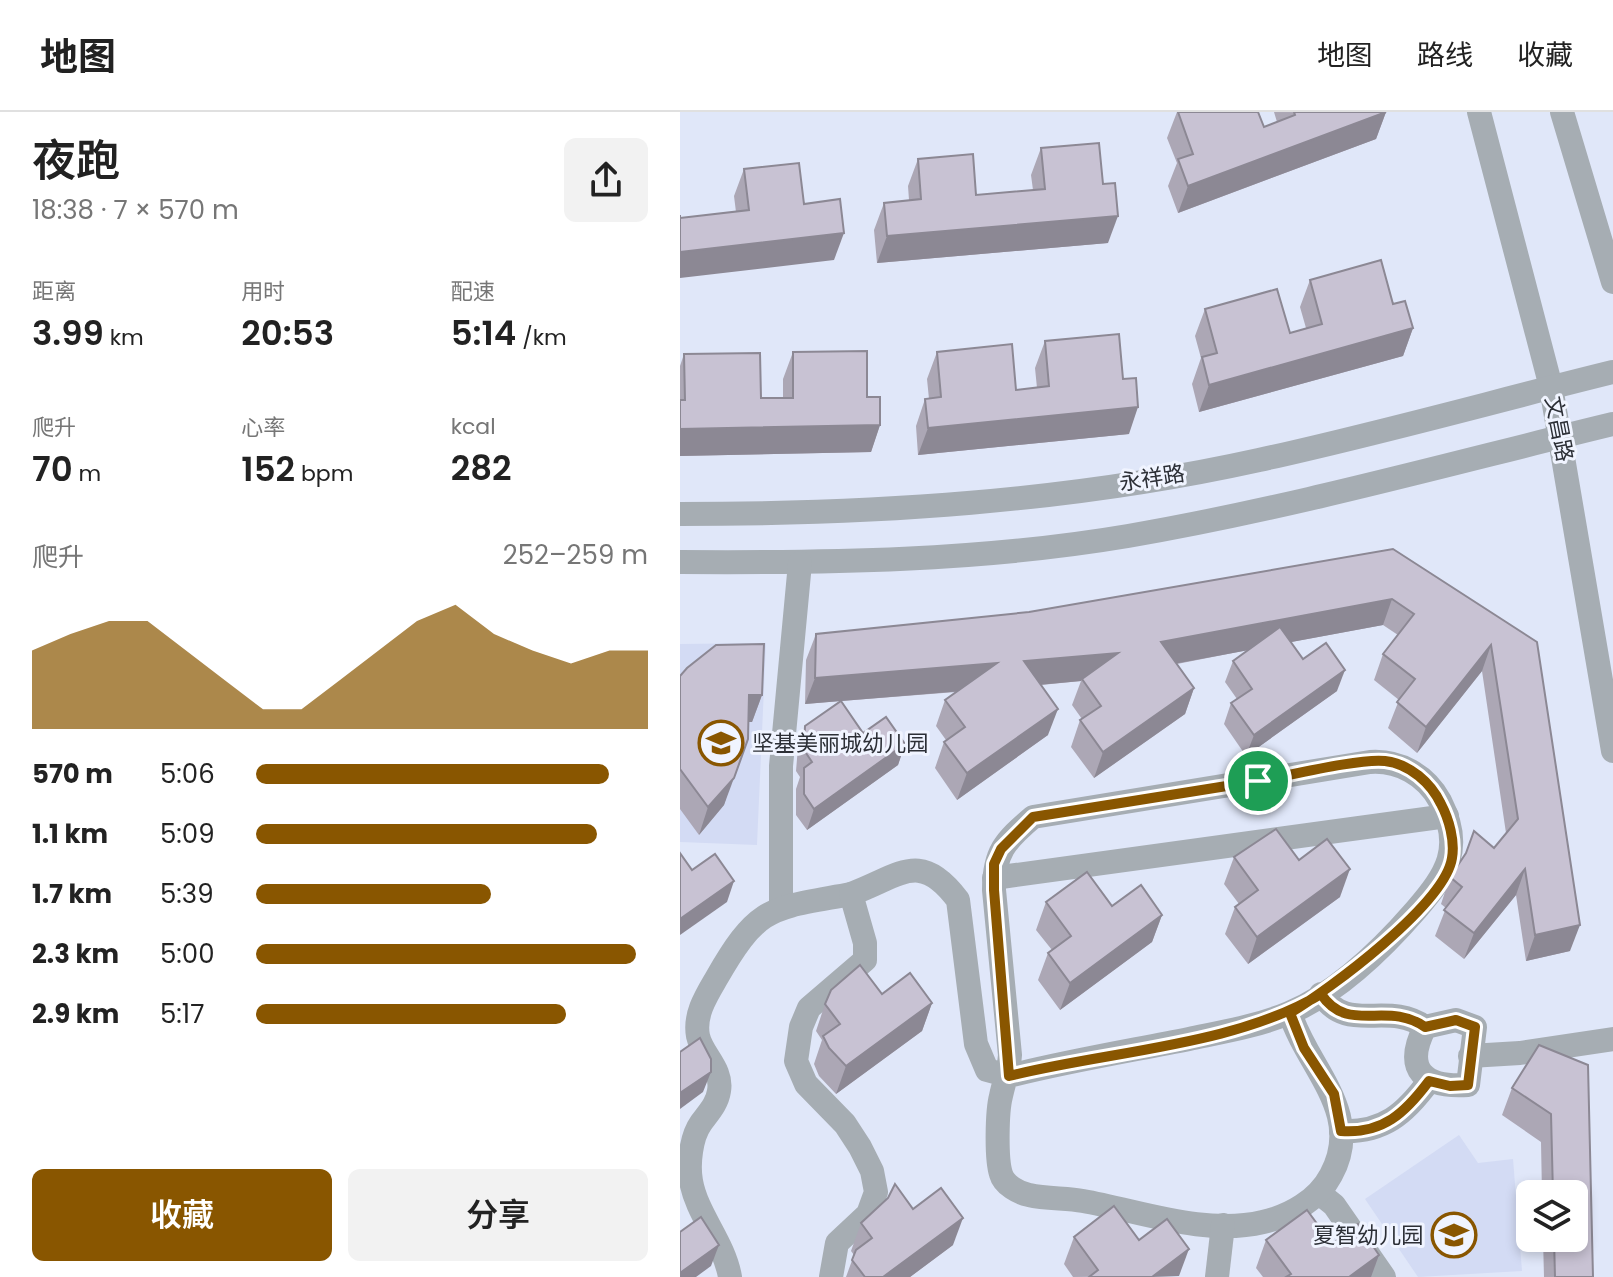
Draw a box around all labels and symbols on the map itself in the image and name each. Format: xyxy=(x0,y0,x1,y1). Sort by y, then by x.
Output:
street label: 文昌路 xyxy=(1537,394,1581,464)
street label: 永祥路 xyxy=(1117,458,1187,498)
school or university icon: 坚基美丽城幼儿园 xyxy=(697,719,745,767)
place label: 坚基美丽城幼儿园 xyxy=(752,728,928,759)
pin xyxy=(1224,747,1292,815)
school or university icon: 夏智幼儿园 xyxy=(1430,1211,1478,1259)
place label: 夏智幼儿园 xyxy=(1313,1220,1423,1251)

